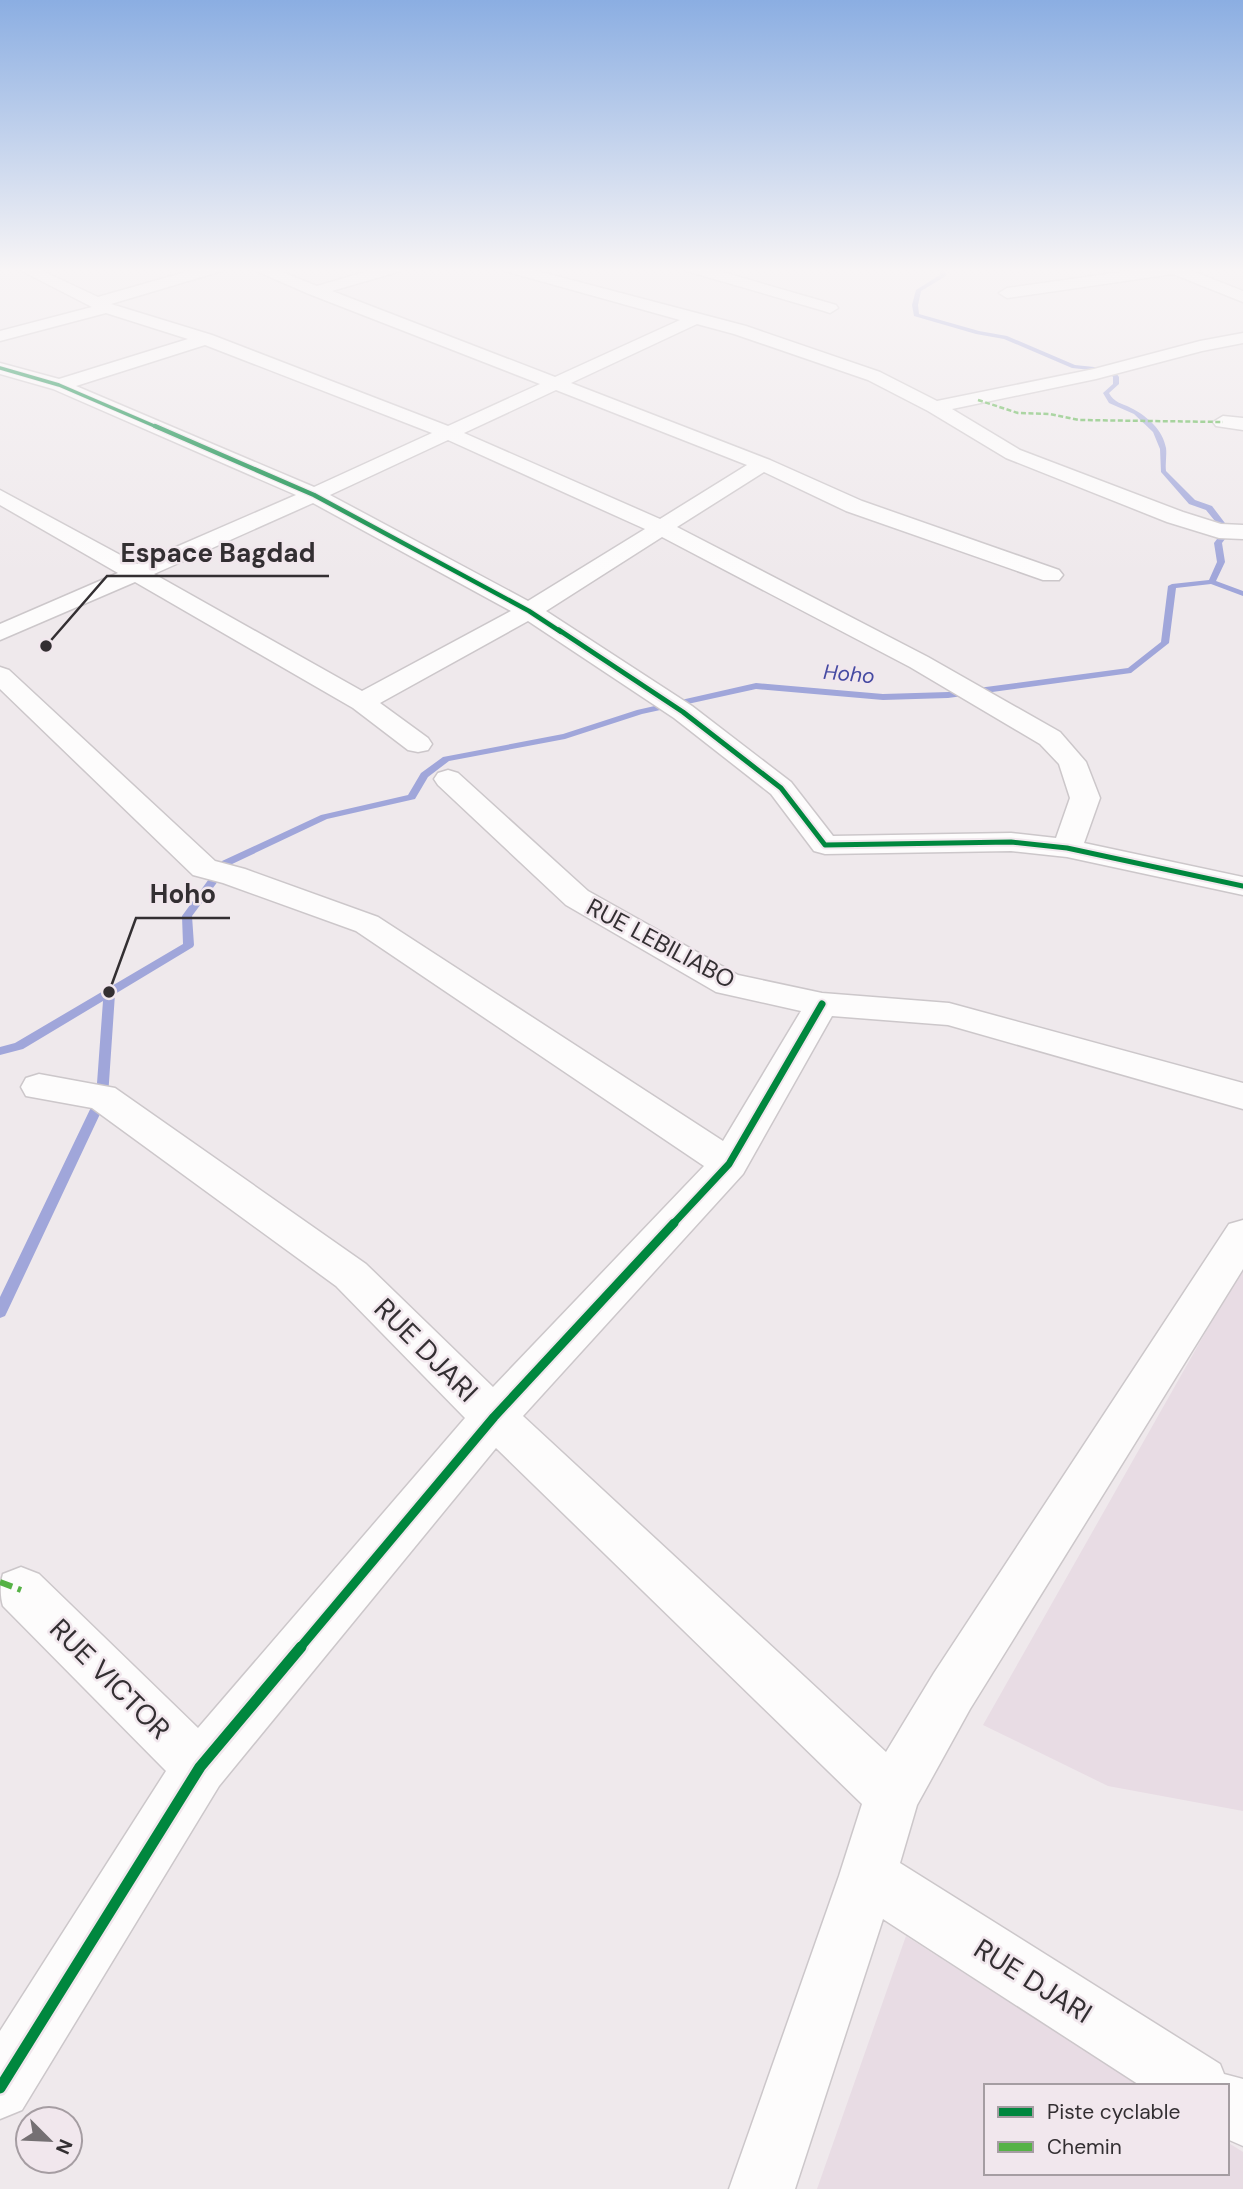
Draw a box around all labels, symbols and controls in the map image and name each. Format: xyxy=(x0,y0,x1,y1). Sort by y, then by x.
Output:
callout: Espace Bagdad xyxy=(107,529,329,576)
text: Espace Bagdad xyxy=(121,536,315,570)
water label: Hoho xyxy=(822,658,876,690)
callout: Hoho xyxy=(136,871,230,918)
text: Hoho xyxy=(150,877,216,911)
street label: RUE LEBILIABO xyxy=(582,891,740,995)
street label: RUE DJARI xyxy=(366,1290,486,1410)
street label: RUE VICTOR xyxy=(42,1611,178,1747)
street label: RUE DJARI xyxy=(967,1930,1099,2032)
legend xyxy=(984,2084,1229,2175)
text: Piste cyclable xyxy=(1047,2098,1180,2126)
north arrow xyxy=(14,2105,84,2175)
text: Chemin xyxy=(1047,2133,1122,2161)
text: N xyxy=(50,2135,78,2158)

